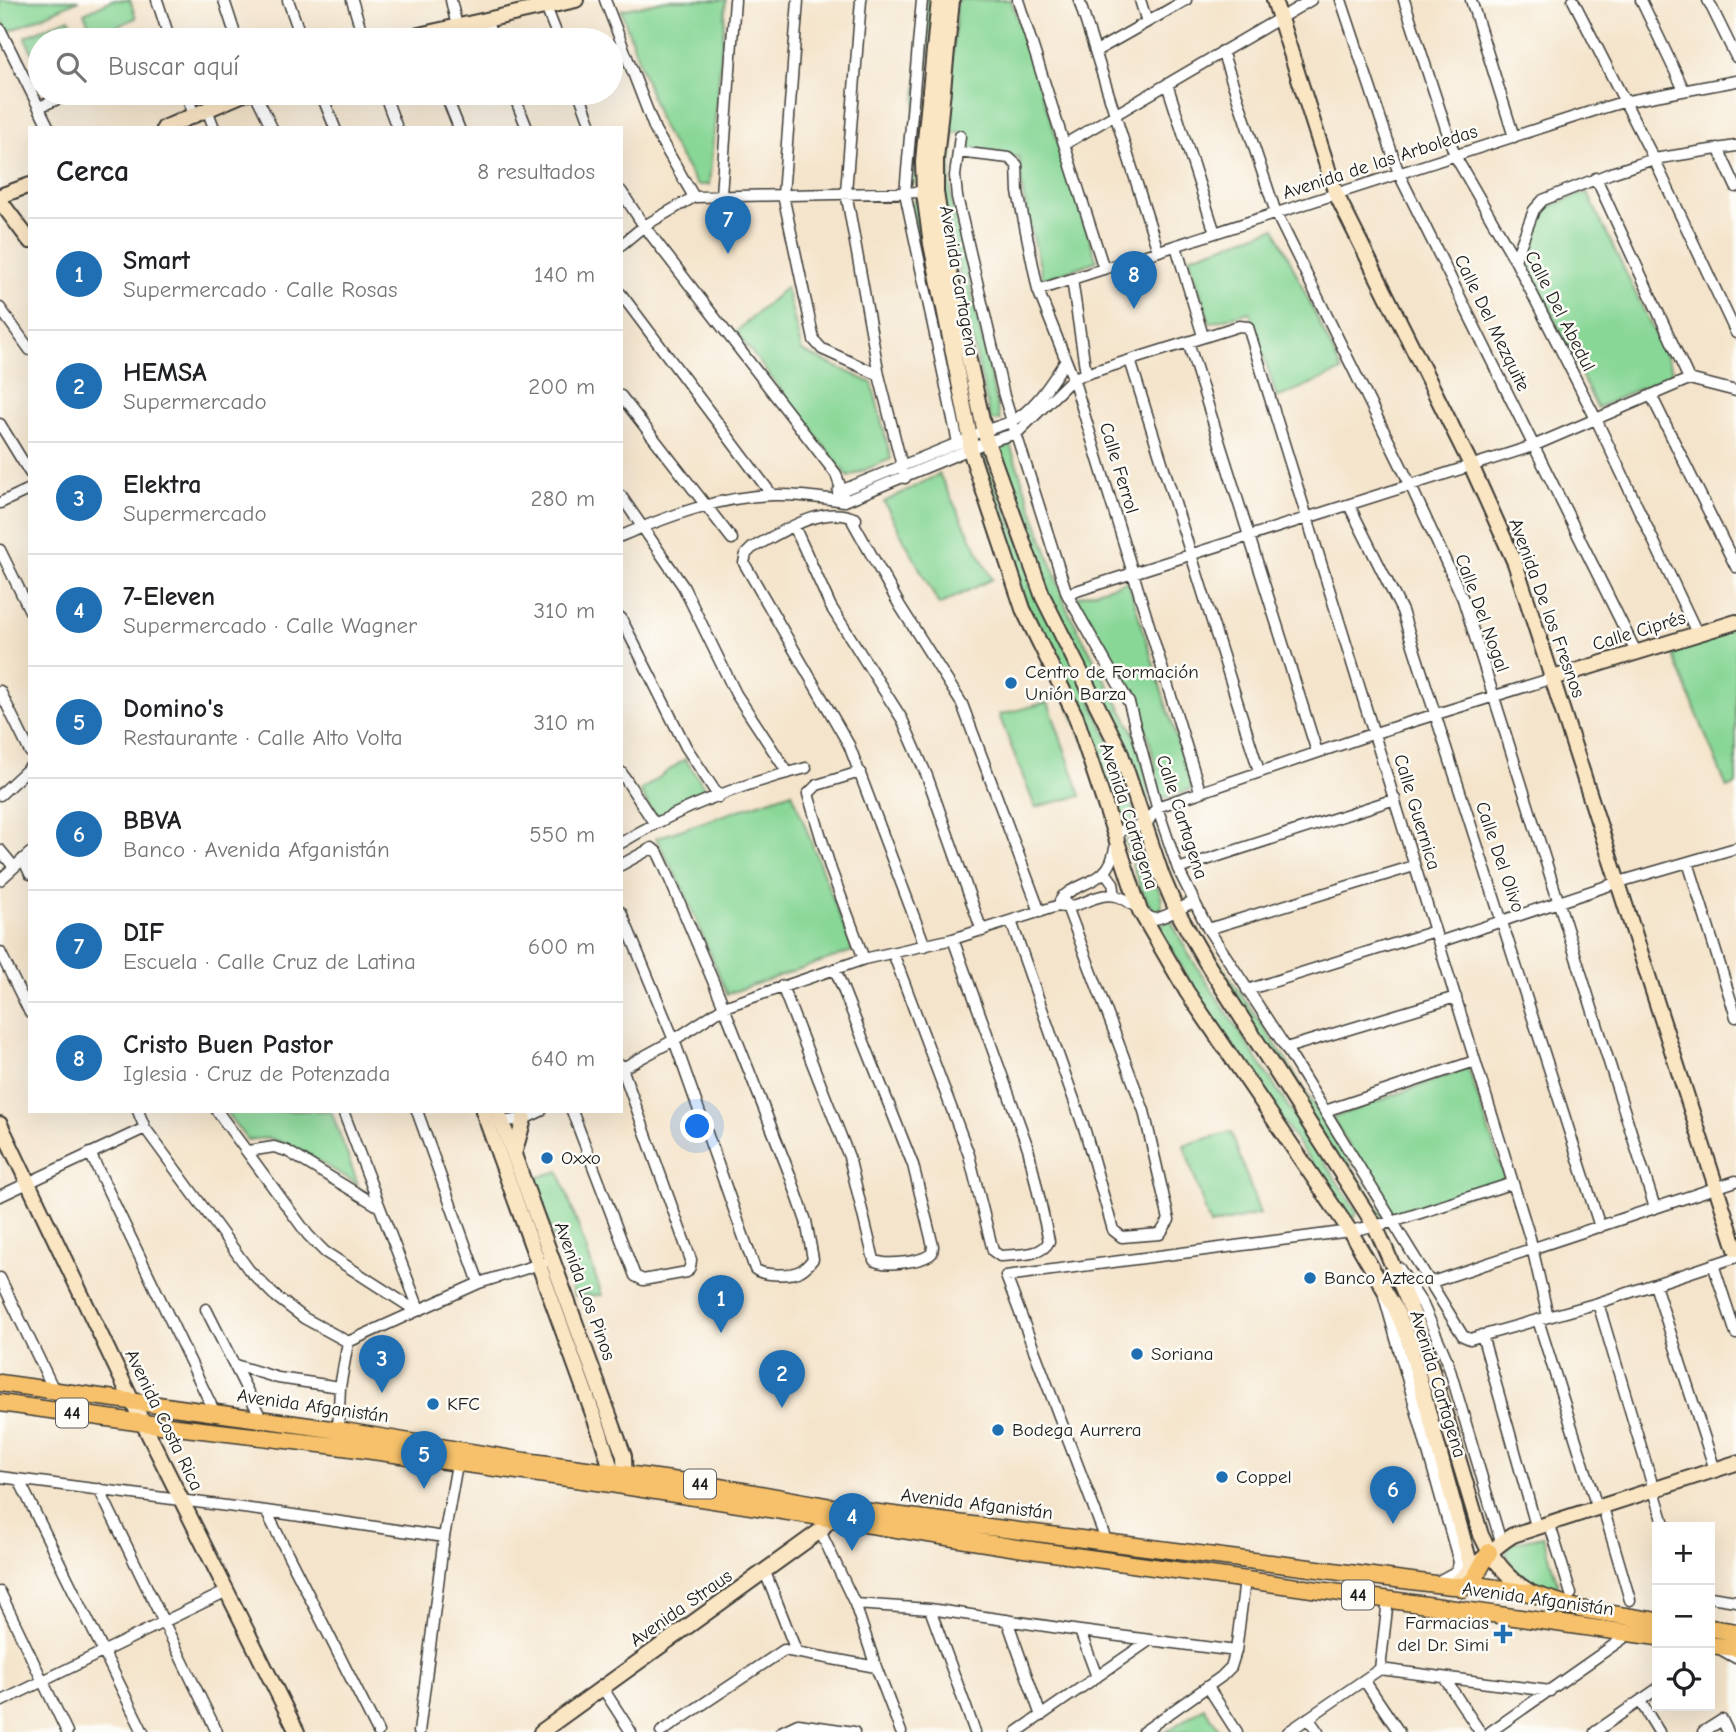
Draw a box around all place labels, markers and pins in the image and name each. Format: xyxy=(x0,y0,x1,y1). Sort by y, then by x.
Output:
pin: 7 xyxy=(705,196,751,254)
pin: 8 xyxy=(1111,251,1157,309)
place label: Centro de Formación Unión Barza xyxy=(1025,661,1199,705)
marker: Centro de Formación Unión Barza xyxy=(1003,675,1019,691)
place label: Oxxo xyxy=(561,1147,601,1169)
marker: Oxxo xyxy=(539,1150,555,1166)
place label: Banco Azteca xyxy=(1324,1267,1434,1289)
marker: Banco Azteca xyxy=(1302,1270,1318,1286)
pin: 1 xyxy=(698,1275,744,1333)
pin: 3 xyxy=(359,1335,405,1393)
place label: Soriana xyxy=(1151,1343,1214,1365)
marker: Soriana xyxy=(1129,1346,1145,1362)
pin: 2 xyxy=(759,1350,805,1408)
place label: KFC xyxy=(447,1393,480,1415)
marker: KFC xyxy=(425,1396,441,1412)
place label: Bodega Aurrera xyxy=(1012,1419,1142,1441)
marker: Bodega Aurrera xyxy=(990,1422,1006,1438)
pin: 5 xyxy=(401,1431,447,1489)
place label: Coppel xyxy=(1236,1466,1292,1488)
pin: 6 xyxy=(1370,1466,1416,1524)
marker: Coppel xyxy=(1214,1469,1230,1485)
pin: 4 xyxy=(829,1493,875,1551)
place label: Farmacias del Dr. Simi xyxy=(1397,1612,1489,1656)
marker: Farmacias del Dr. Simi xyxy=(1495,1626,1511,1642)

